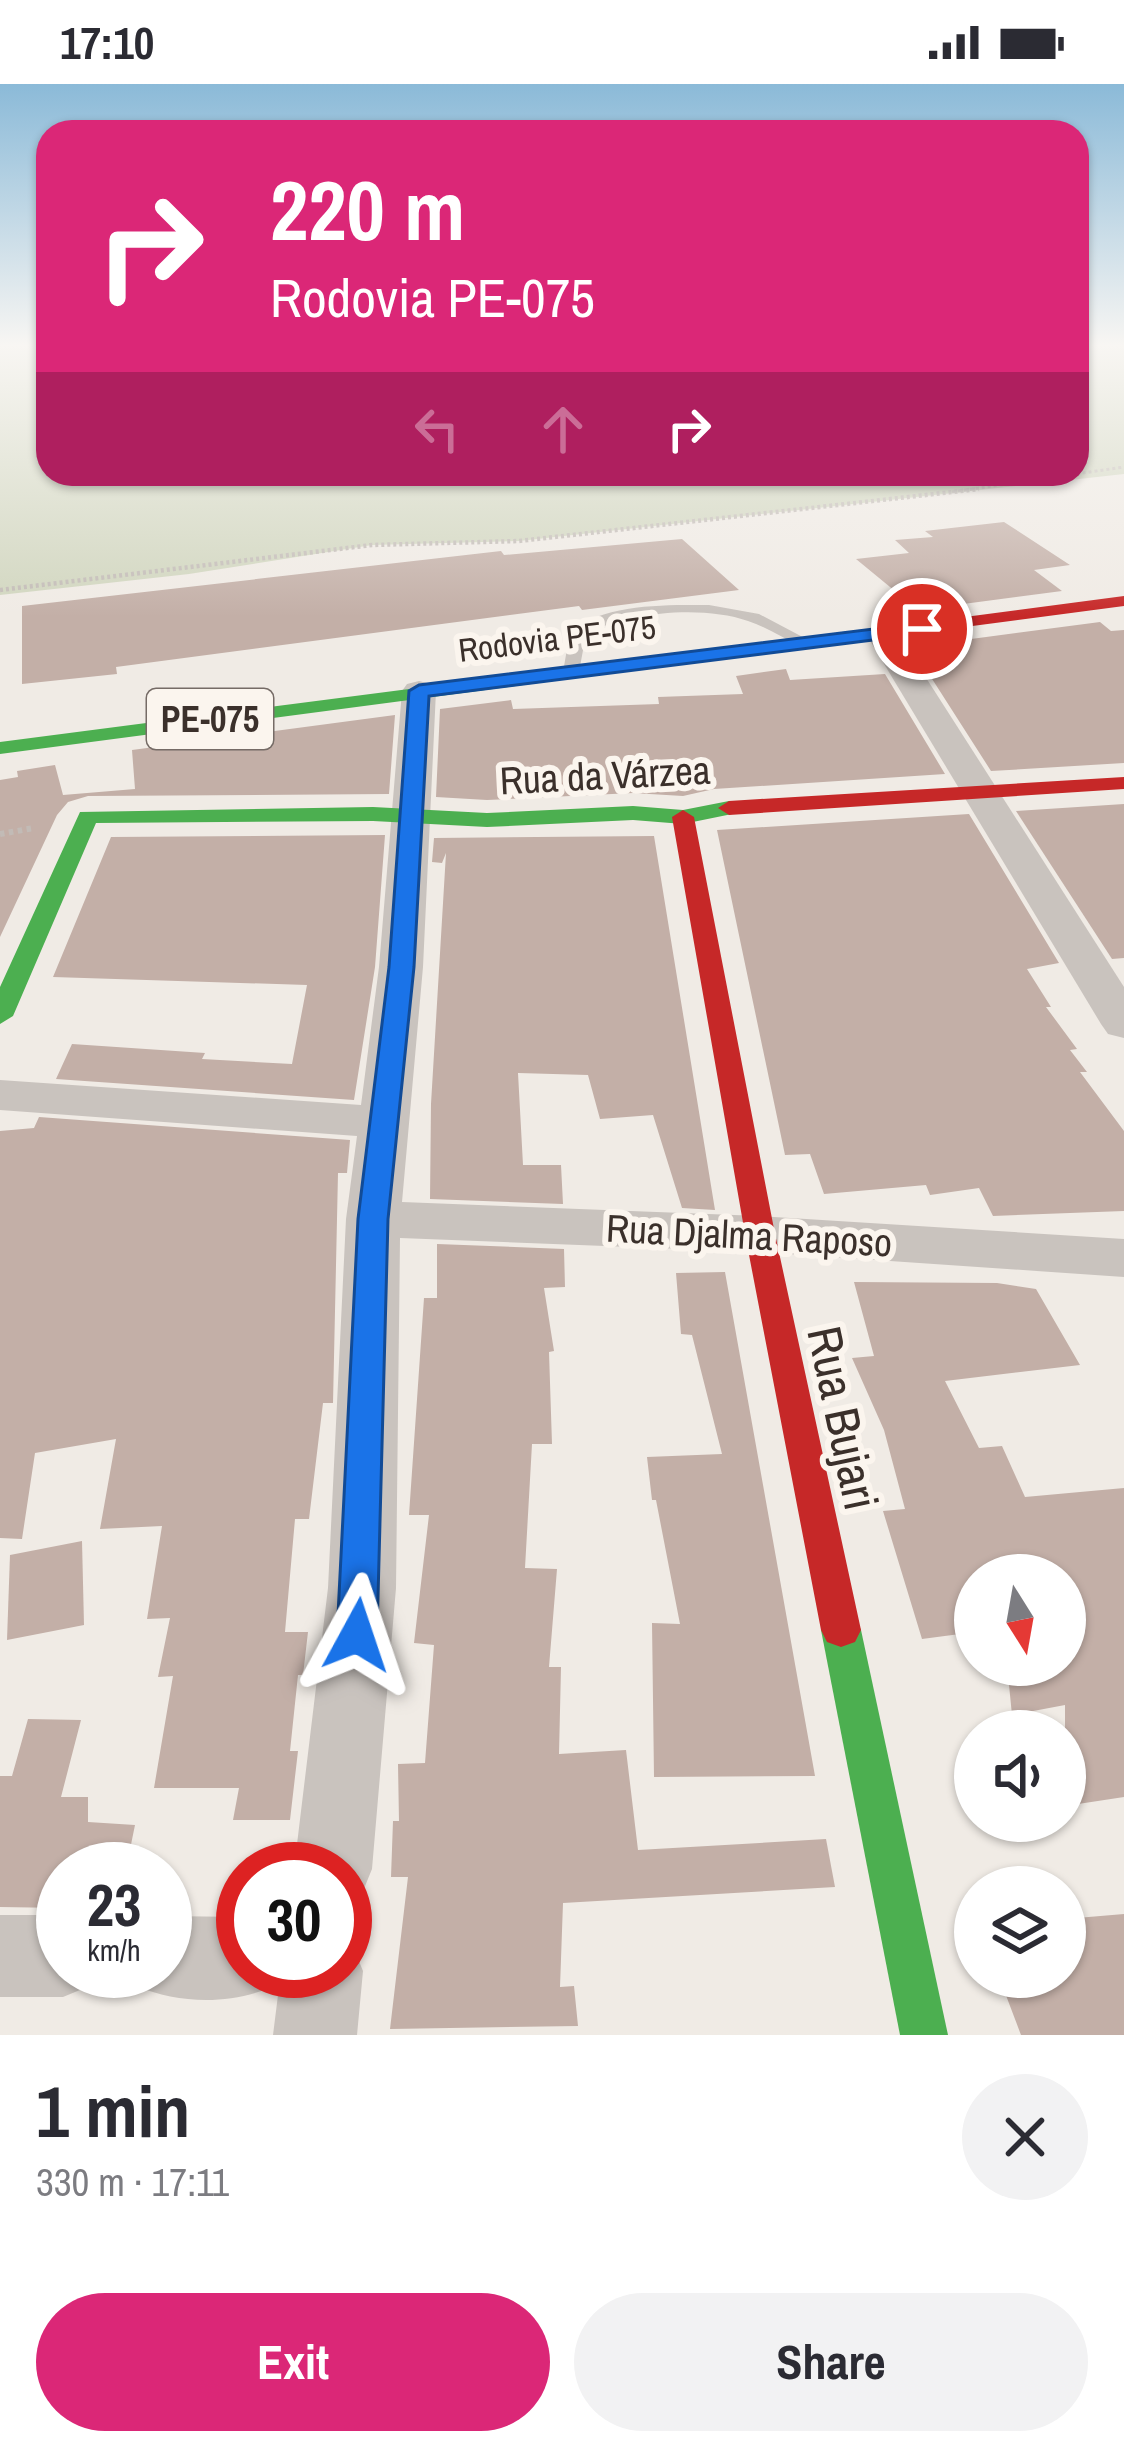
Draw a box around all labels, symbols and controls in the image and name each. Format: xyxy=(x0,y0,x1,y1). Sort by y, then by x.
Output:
text: 17:10 xyxy=(60,12,154,73)
text: 220 m xyxy=(270,153,465,266)
icon: right xyxy=(72,168,228,324)
text: Rodovia PE-075 xyxy=(270,261,595,334)
icon: left xyxy=(404,396,470,462)
icon: ahead xyxy=(530,396,596,462)
icon: right xyxy=(656,396,722,462)
pin xyxy=(871,578,973,680)
icon: arrive xyxy=(889,596,955,662)
street label: Rodovia PE-075 xyxy=(456,604,658,672)
road number: PE-075 xyxy=(147,689,273,749)
street label: Rua da Várzea xyxy=(498,744,712,806)
street label: Rua Djalma Raposo xyxy=(605,1202,893,1268)
street label: Rua Bujari xyxy=(792,1320,895,1516)
north arrow xyxy=(954,1554,1086,1686)
map controls xyxy=(954,1554,1086,1998)
position arrow xyxy=(294,1572,420,1698)
button: sound xyxy=(954,1710,1086,1842)
speed limit sign: 30 xyxy=(216,1842,372,1998)
text: 23 xyxy=(87,1864,141,1945)
button: layers xyxy=(954,1866,1086,1998)
text: km/h xyxy=(87,1930,141,1970)
text: 1 min xyxy=(36,2062,190,2159)
button: close xyxy=(962,2074,1088,2200)
text: 330 m · 17:11 xyxy=(36,2156,229,2208)
button: Exit xyxy=(36,2293,550,2431)
button: Share xyxy=(574,2293,1088,2431)

